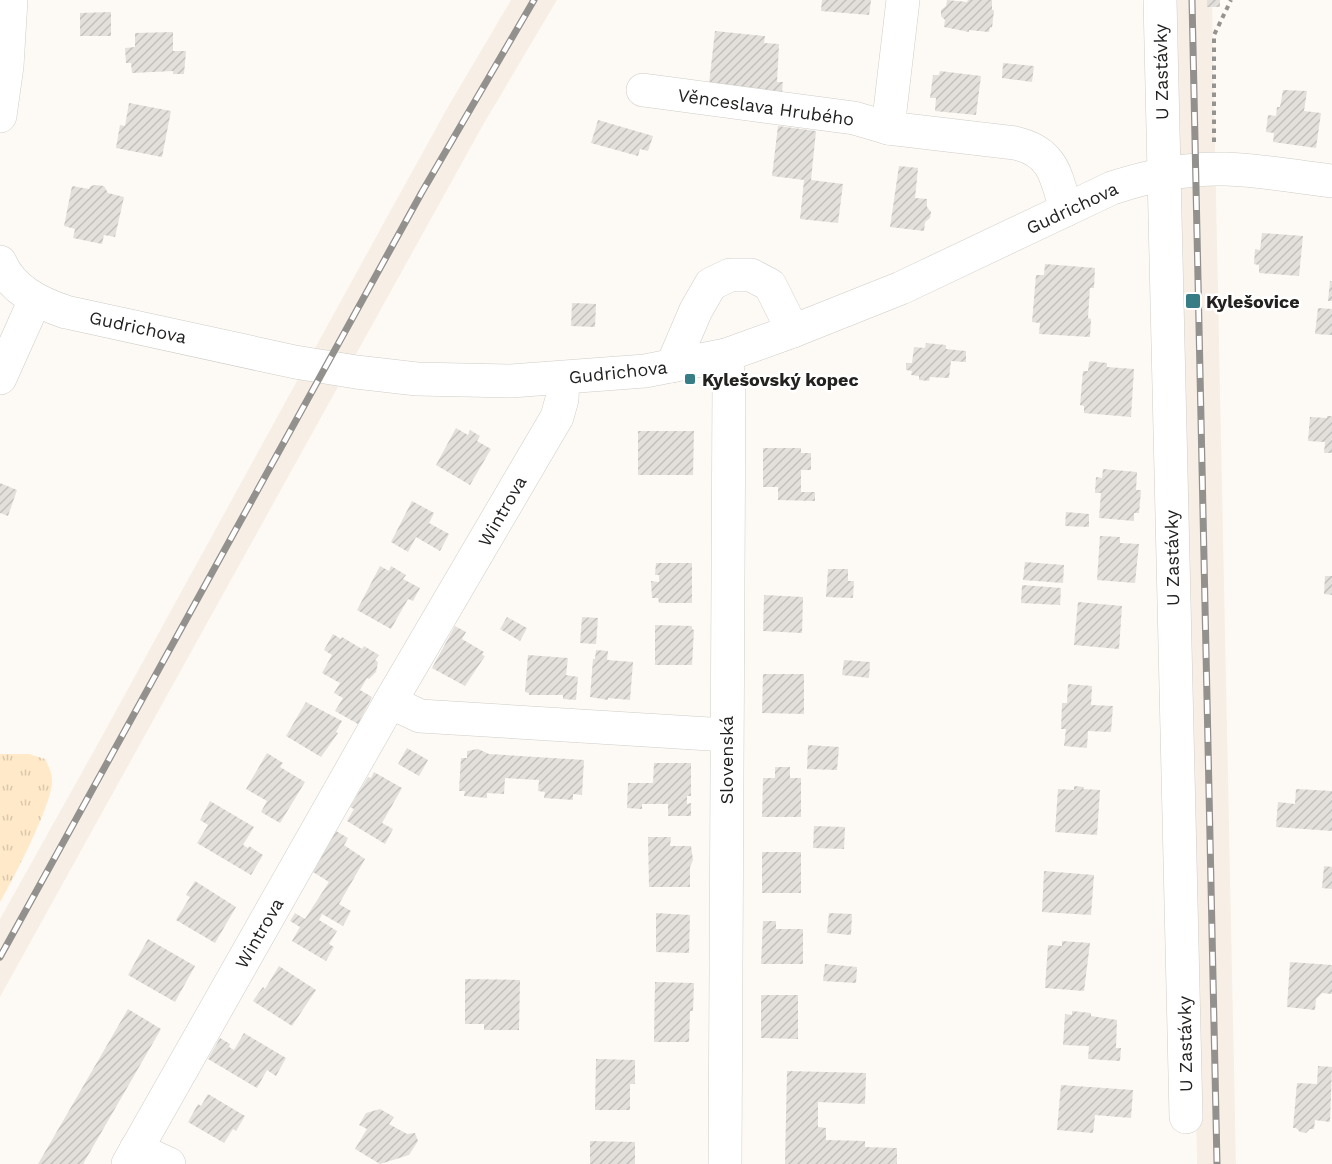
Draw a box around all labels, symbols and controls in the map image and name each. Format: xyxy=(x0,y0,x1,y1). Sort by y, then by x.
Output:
street label: U Zastávky xyxy=(1150,23,1172,120)
street label: Věnceslava Hrubého xyxy=(676,84,856,130)
street label: Gudrichova xyxy=(1023,178,1121,238)
place label: Kylešovice xyxy=(1206,291,1300,312)
marker: Kylešovice xyxy=(1184,292,1202,310)
street label: Gudrichova xyxy=(87,306,189,348)
street label: Gudrichova xyxy=(568,356,668,388)
place label: Kylešovský kopec xyxy=(702,369,859,390)
marker: Kylešovský kopec xyxy=(683,372,697,386)
street label: Wintrova xyxy=(473,472,531,550)
street label: U Zastávky xyxy=(1161,509,1183,606)
street label: Slovenská xyxy=(716,716,737,804)
street label: Wintrova xyxy=(230,894,288,972)
street label: U Zastávky xyxy=(1174,995,1196,1092)

